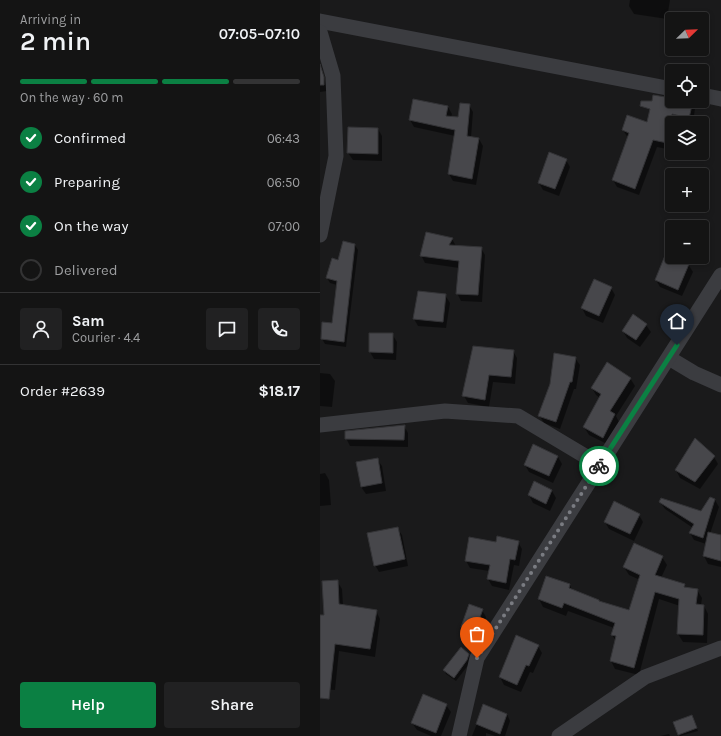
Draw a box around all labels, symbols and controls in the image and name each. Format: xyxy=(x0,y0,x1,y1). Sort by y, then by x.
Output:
text: Arriving in xyxy=(20,12,81,27)
north arrow xyxy=(665,12,709,56)
map controls xyxy=(665,12,709,264)
text: 07:05–07:10 xyxy=(219,25,300,43)
text: 2 min xyxy=(20,26,91,57)
button: locate xyxy=(665,64,709,108)
text: On the way · 60 m xyxy=(20,90,123,105)
button: layers xyxy=(665,116,709,160)
icon: check xyxy=(20,127,42,149)
text: Confirmed xyxy=(54,129,126,147)
text: 06:43 xyxy=(267,131,300,146)
button: + xyxy=(665,168,709,212)
icon: check xyxy=(20,171,42,193)
text: Preparing xyxy=(54,173,120,191)
text: 06:50 xyxy=(267,175,300,190)
icon: check xyxy=(20,215,42,237)
text: On the way xyxy=(54,217,128,235)
text: 07:00 xyxy=(268,219,300,234)
button: − xyxy=(665,220,709,264)
text: Delivered xyxy=(54,261,118,279)
pin xyxy=(660,304,694,345)
button: person xyxy=(20,308,62,350)
button: chat xyxy=(206,308,248,350)
button: phone xyxy=(258,308,300,350)
icon: home xyxy=(666,310,688,332)
text: Sam xyxy=(72,312,105,330)
text: Courier · 4.4 xyxy=(72,330,140,345)
text: Order #2639 xyxy=(20,382,105,400)
text: $18.17 xyxy=(259,382,300,400)
courier xyxy=(579,446,619,486)
icon: bike xyxy=(588,455,610,477)
pin xyxy=(460,617,494,658)
icon: bag xyxy=(466,623,488,645)
button: Help xyxy=(20,682,156,728)
button: Share xyxy=(164,682,300,728)

